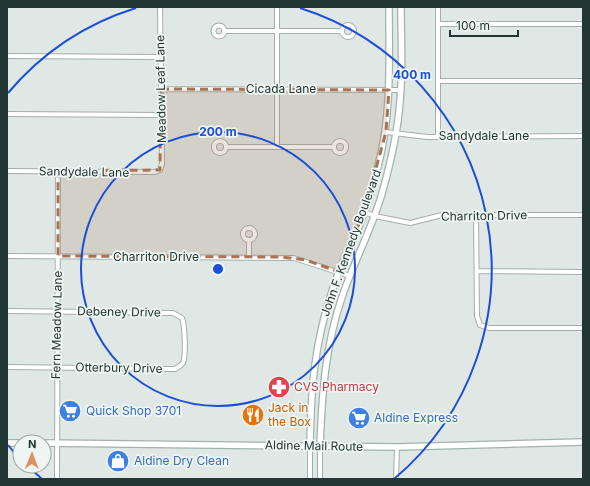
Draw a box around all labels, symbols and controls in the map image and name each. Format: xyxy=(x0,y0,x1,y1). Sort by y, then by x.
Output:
scale bar xyxy=(450,12,518,38)
text: 100 m xyxy=(456,18,490,33)
street label: Meadow Leaf Lane xyxy=(152,35,169,143)
text: 400 m xyxy=(393,67,431,82)
street label: Cicada Lane xyxy=(246,81,316,96)
text: 200 m xyxy=(199,124,237,139)
street label: Sandydale Lane xyxy=(439,128,529,143)
street label: Sandydale Lane xyxy=(39,163,129,180)
street label: John F. Kennedy Boulevard xyxy=(317,167,384,318)
street label: Charriton Drive xyxy=(441,207,527,224)
street label: Charriton Drive xyxy=(113,249,199,264)
centre of rings xyxy=(211,262,225,276)
street label: Fern Meadow Lane xyxy=(48,271,65,379)
street label: Debeney Drive xyxy=(77,303,161,320)
street label: Otterbury Drive xyxy=(75,359,163,376)
pharmacy icon: CVS Pharmacy xyxy=(266,374,292,400)
place label: CVS Pharmacy xyxy=(294,379,379,394)
supermarket icon: Quick Shop 3701 xyxy=(57,398,83,424)
place label: Jack in the Box xyxy=(268,400,311,429)
restaurant icon: Jack in the Box xyxy=(240,402,266,428)
place label: Quick Shop 3701 xyxy=(86,403,181,418)
supermarket icon: Aldine Express xyxy=(346,405,372,431)
place label: Aldine Express xyxy=(374,410,458,425)
north arrow xyxy=(12,434,52,474)
text: N xyxy=(28,437,36,451)
street label: Aldine Mail Route xyxy=(265,437,363,454)
shop icon: Aldine Dry Clean xyxy=(105,448,131,474)
place label: Aldine Dry Clean xyxy=(134,453,229,468)

